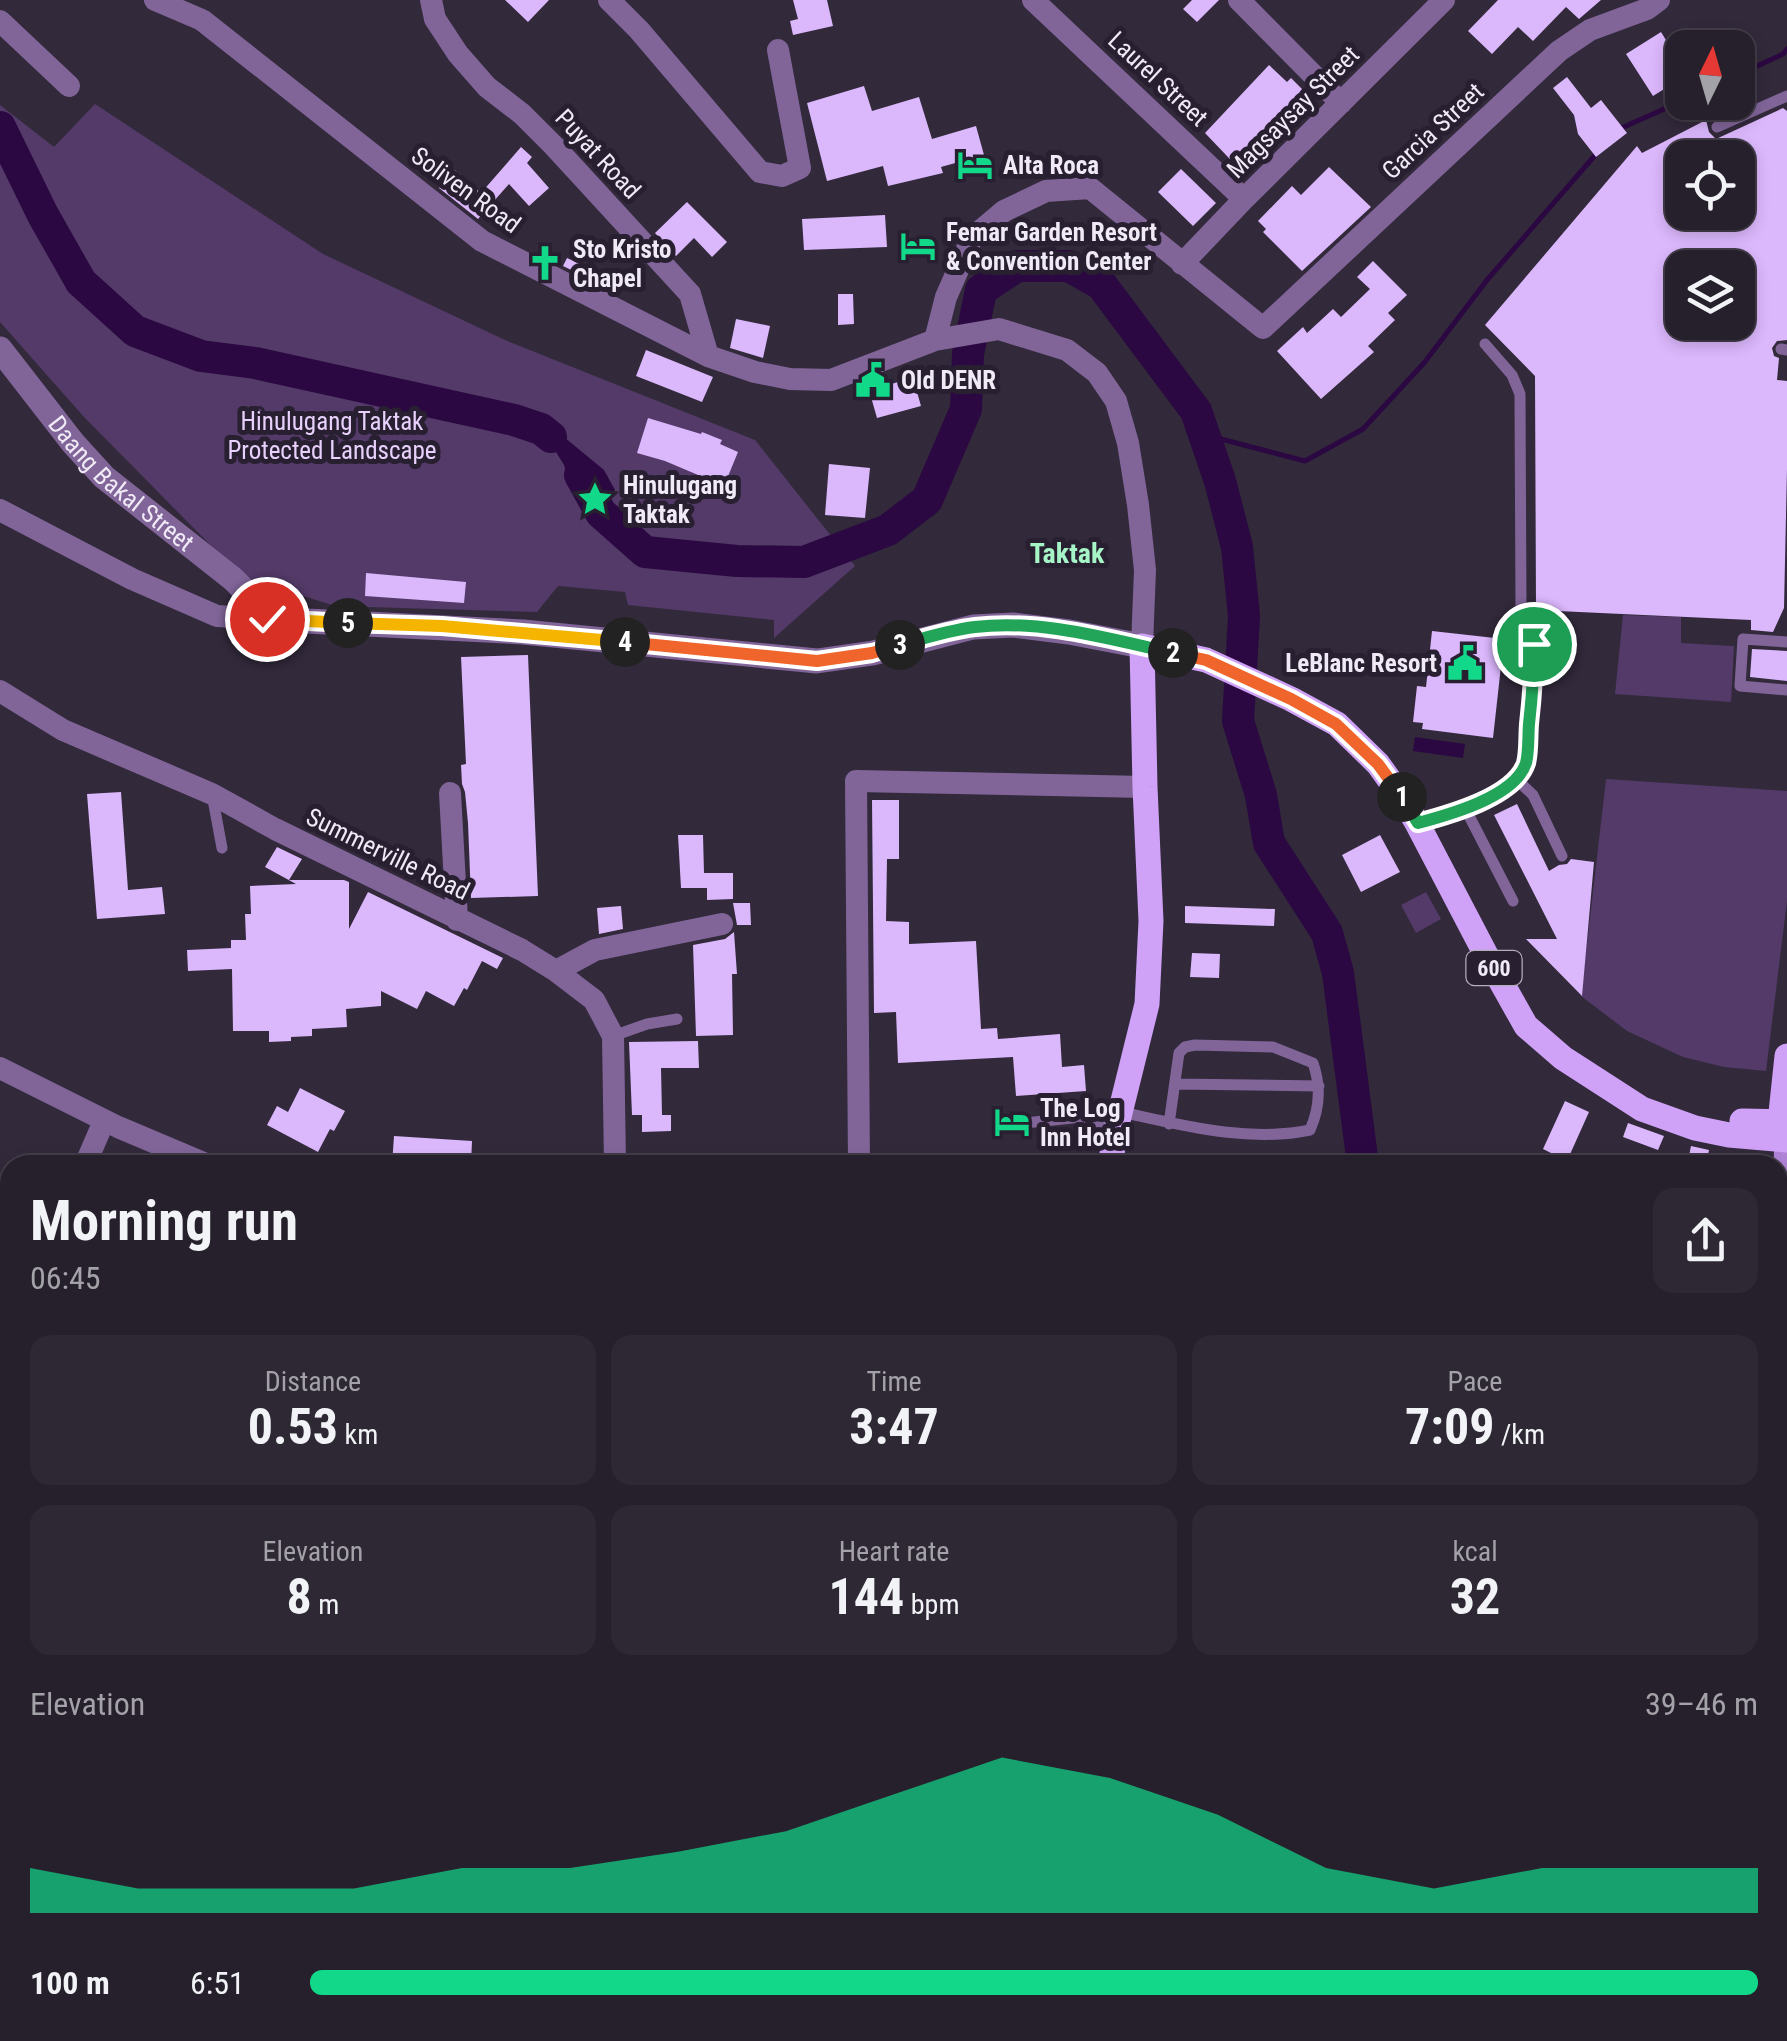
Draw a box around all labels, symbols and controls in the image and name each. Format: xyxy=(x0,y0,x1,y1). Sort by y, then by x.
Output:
street label: Laurel Street xyxy=(1102,26,1214,132)
north arrow xyxy=(1665,30,1755,120)
map controls xyxy=(1665,30,1755,340)
street label: Magsaysay Street xyxy=(1221,40,1365,184)
street label: Garcia Street xyxy=(1376,77,1490,185)
street label: Puyat Road xyxy=(549,103,647,205)
button: locate xyxy=(1665,140,1755,230)
street label: Soliven Road xyxy=(406,141,526,239)
hotel icon: Alta Roca xyxy=(956,146,994,184)
place label: Alta Roca xyxy=(1003,151,1099,180)
place label: Femar Garden Resort & Convention Center xyxy=(946,218,1157,276)
hotel icon: Femar Garden Resort & Convention Center xyxy=(899,227,937,265)
place label: Sto Kristo Chapel xyxy=(573,235,672,293)
church icon: Sto Kristo Chapel xyxy=(526,244,564,282)
button: layers xyxy=(1665,250,1755,340)
public building icon: Old DENR xyxy=(854,361,892,399)
place label: Old DENR xyxy=(901,366,996,395)
park label: Hinulugang Taktak Protected Landscape xyxy=(227,407,437,465)
street label: Daang Bakal Street xyxy=(43,410,200,557)
place label: Hinulugang Taktak xyxy=(623,471,737,529)
place icon: Hinulugang Taktak xyxy=(576,480,614,518)
district label: Taktak xyxy=(1030,537,1105,570)
pin xyxy=(225,577,310,662)
icon: check xyxy=(240,592,295,647)
pin: 5 xyxy=(323,598,373,648)
pin xyxy=(1492,602,1577,687)
text: 5 xyxy=(341,606,355,639)
pin: 4 xyxy=(600,617,650,667)
icon: arrive xyxy=(1507,617,1562,672)
pin: 3 xyxy=(875,620,925,670)
text: 4 xyxy=(618,625,632,658)
text: 3 xyxy=(893,628,907,661)
pin: 2 xyxy=(1148,628,1198,678)
text: 2 xyxy=(1166,636,1180,669)
public building icon: LeBlanc Resort xyxy=(1446,644,1484,682)
place label: LeBlanc Resort xyxy=(1285,649,1437,678)
pin: 1 xyxy=(1377,772,1427,822)
text: 1 xyxy=(1395,780,1409,813)
street label: Summerville Road xyxy=(302,802,474,906)
road number: 600 xyxy=(1466,951,1522,985)
place label: The Log Inn Hotel xyxy=(1040,1094,1131,1152)
hotel icon: The Log Inn Hotel xyxy=(993,1103,1031,1141)
button: share xyxy=(1653,1188,1758,1293)
text: Morning run xyxy=(30,1189,298,1253)
text: 06:45 xyxy=(30,1259,101,1297)
text: Distance xyxy=(265,1365,361,1398)
text: Time xyxy=(866,1365,922,1398)
text: Pace xyxy=(1448,1365,1502,1398)
text: 0.53 xyxy=(248,1398,338,1456)
text: 3:47 xyxy=(849,1398,939,1456)
text: 7:09 xyxy=(1405,1398,1494,1456)
text: km xyxy=(338,1418,378,1451)
text: /km xyxy=(1494,1418,1545,1451)
text: Elevation xyxy=(263,1535,363,1568)
text: Heart rate xyxy=(839,1535,949,1568)
text: kcal xyxy=(1452,1535,1498,1568)
text: 8 xyxy=(287,1568,312,1626)
text: 144 xyxy=(829,1568,904,1626)
text: 32 xyxy=(1450,1568,1500,1626)
text: m xyxy=(312,1588,339,1621)
text: bpm xyxy=(904,1588,959,1621)
text: Elevation xyxy=(30,1685,145,1723)
text: 39–46 m xyxy=(1645,1685,1758,1723)
text: 100 m xyxy=(30,1964,110,2002)
text: 6:51 xyxy=(190,1964,245,2002)

